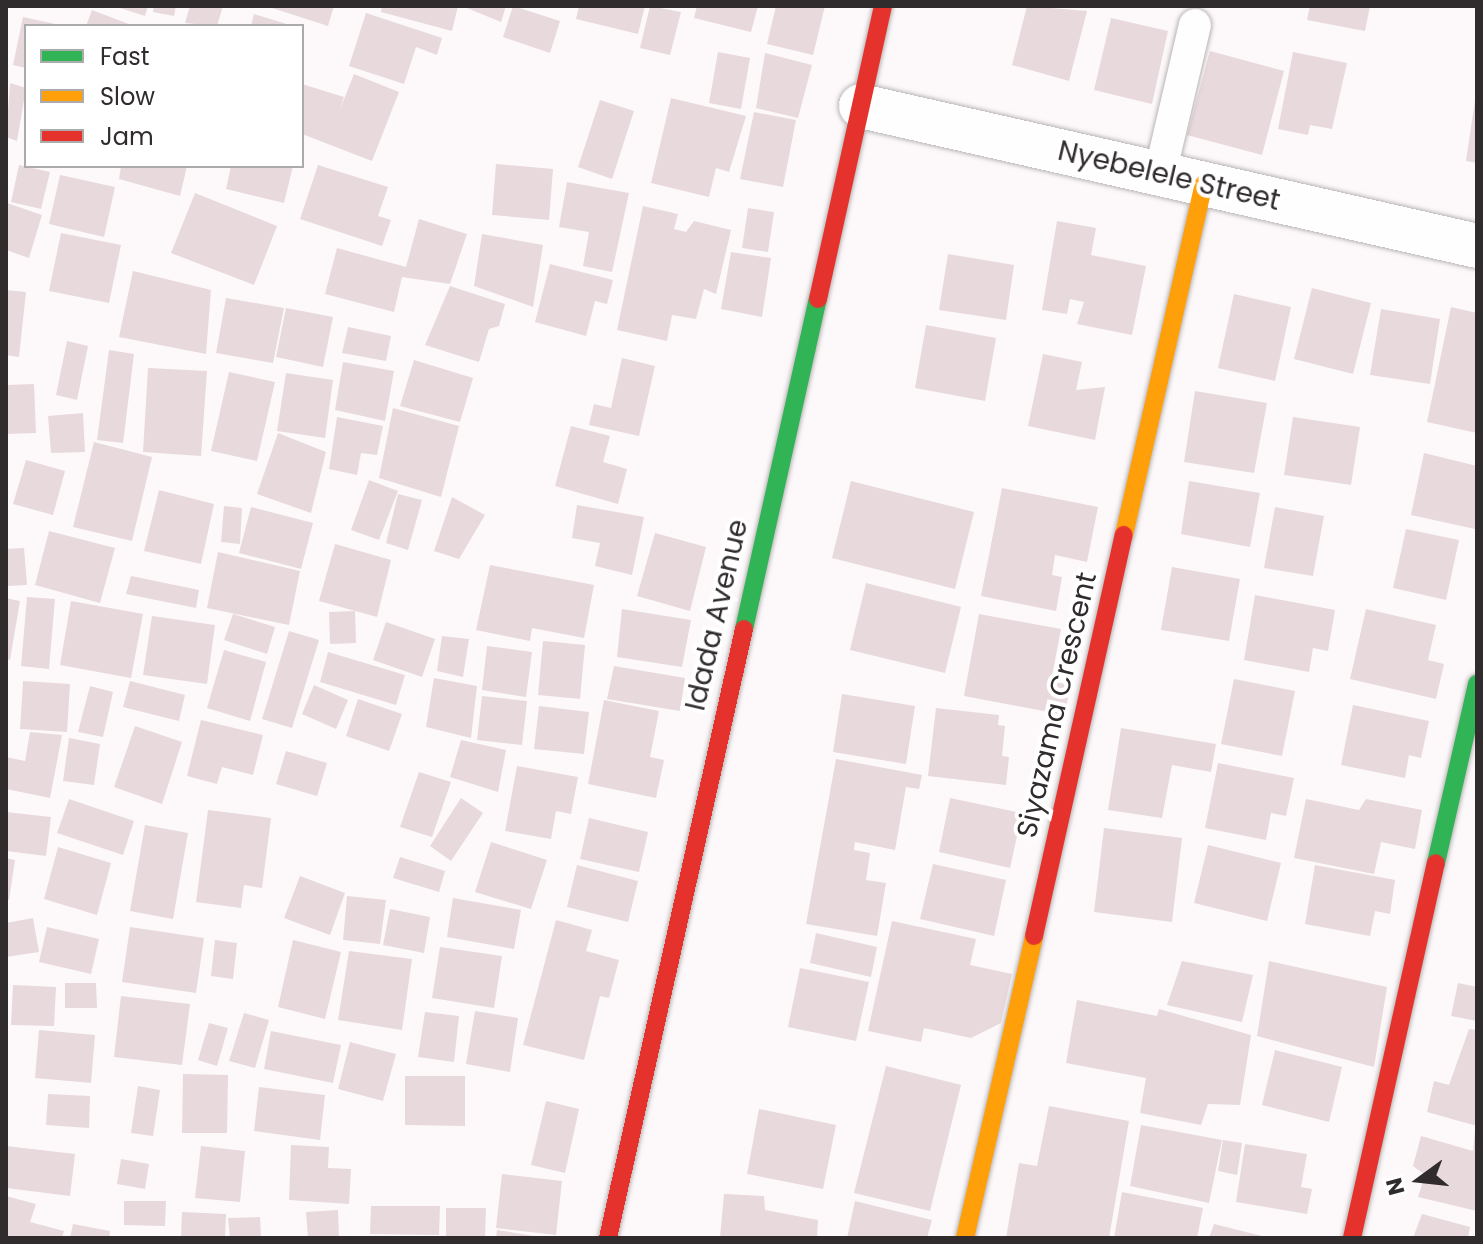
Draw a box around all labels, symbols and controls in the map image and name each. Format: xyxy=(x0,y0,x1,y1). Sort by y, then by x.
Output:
legend xyxy=(24,24,304,168)
text: Fast xyxy=(100,40,150,73)
text: Slow xyxy=(100,80,155,113)
text: Jam xyxy=(100,120,154,153)
street label: Nyebelele Street xyxy=(1055,134,1283,218)
street label: Idada Avenue xyxy=(679,516,755,714)
street label: Siyazama Crescent xyxy=(1010,569,1104,841)
north arrow xyxy=(1379,1140,1459,1220)
text: N xyxy=(1378,1174,1412,1198)

